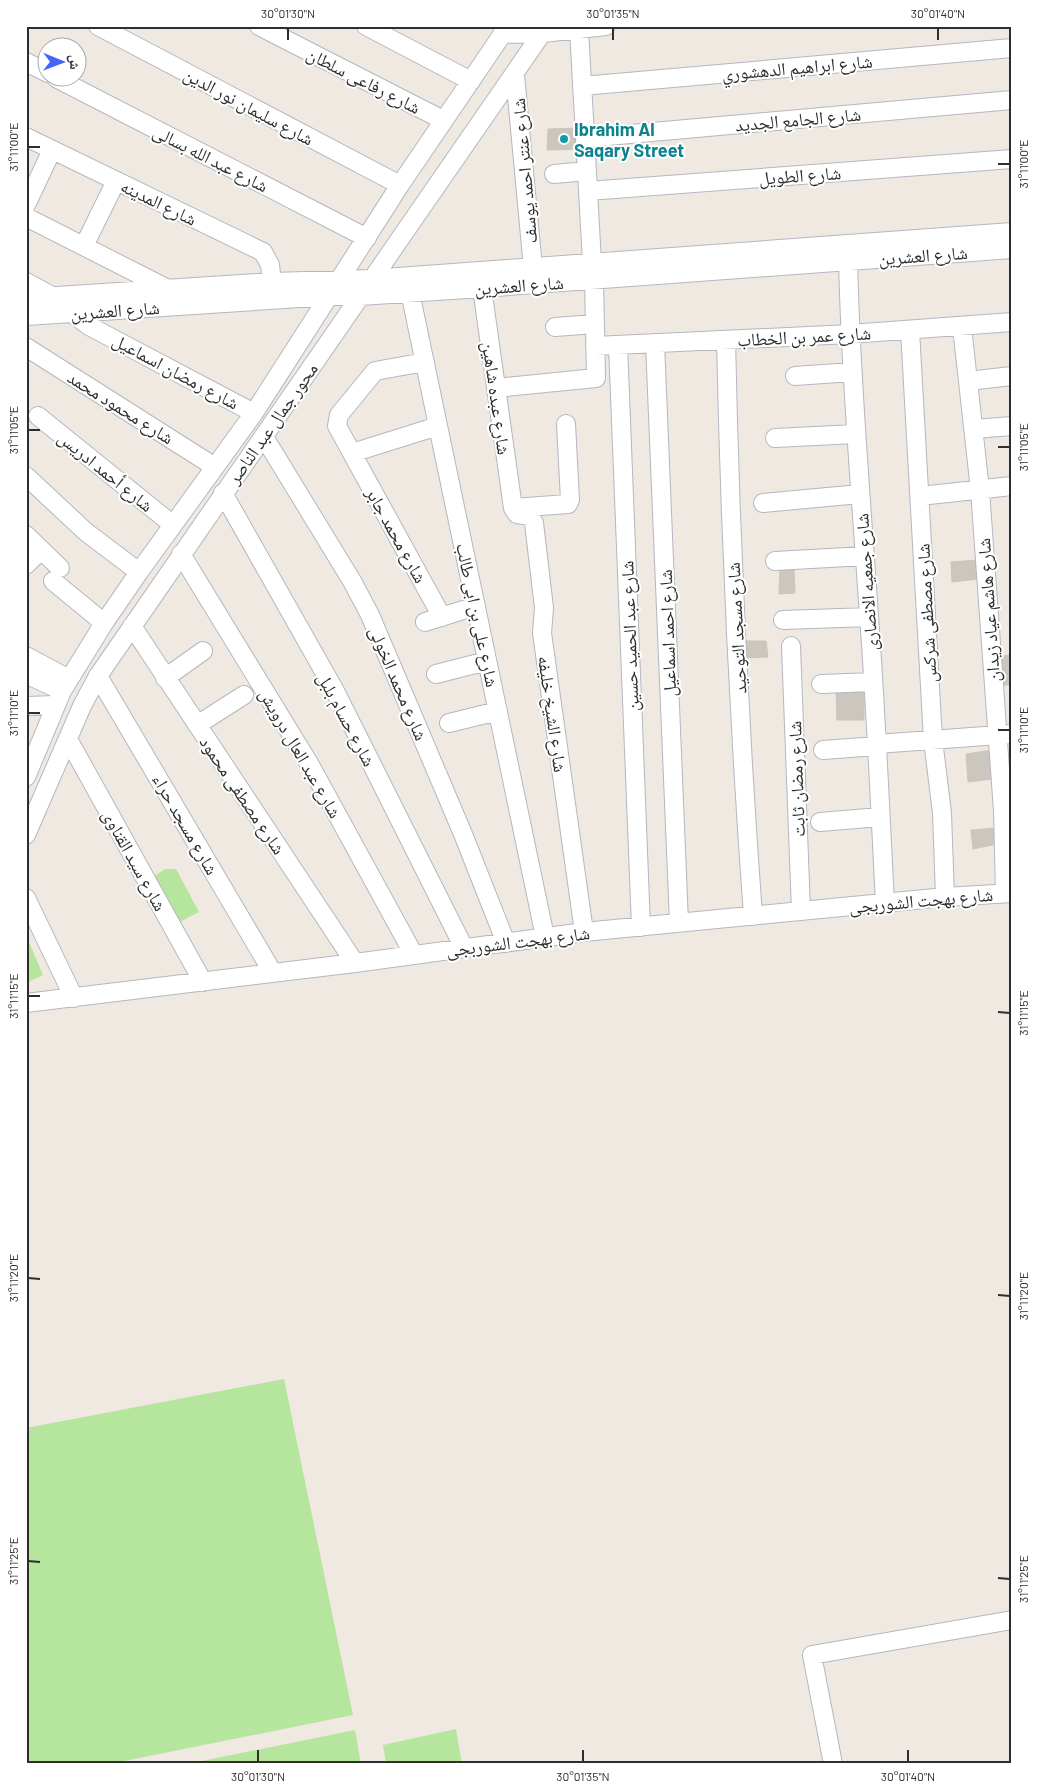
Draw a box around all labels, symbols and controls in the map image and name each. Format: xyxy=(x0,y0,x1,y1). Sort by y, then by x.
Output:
text: 30°01'30"N xyxy=(261,6,315,20)
text: 30°01'35"N xyxy=(586,6,640,20)
text: 30°01'40"N xyxy=(911,6,965,20)
north arrow xyxy=(38,38,88,88)
street label: شارع رفاعى سلطان xyxy=(303,42,425,119)
street label: شارع ابراهيم الدهشوري xyxy=(721,49,874,89)
text: ش xyxy=(66,55,84,70)
street label: شارع سليمان نور الدين xyxy=(180,62,318,150)
street label: شارع عنتر احمد يوسف xyxy=(507,97,542,245)
street label: شارع الجامع الجديد xyxy=(734,103,862,137)
place label: Ibrahim Al Saqary Street xyxy=(574,118,684,161)
street label: شارع عبد الله بسالى xyxy=(149,120,272,197)
text: 31°11'00"E xyxy=(6,123,20,171)
marker: Ibrahim Al Saqary Street xyxy=(558,133,570,145)
text: 31°11'00"E xyxy=(1016,140,1030,188)
street label: شارع الطويل xyxy=(758,161,842,190)
street label: شارع المدينه xyxy=(117,174,200,231)
street label: شارع العشرين xyxy=(878,241,968,270)
street label: شارع العشرين xyxy=(474,271,564,300)
street label: شارع العشرين xyxy=(70,296,160,325)
street label: شارع عمر بن الخطاب xyxy=(736,322,872,351)
street label: شارع رمضان اسماعيل xyxy=(109,328,243,414)
street label: شارع عبده شاهين xyxy=(477,340,516,456)
street label: محور جمال عبد الناصر xyxy=(221,358,323,489)
street label: شارع محمود محمد xyxy=(63,366,178,449)
text: 31°11'05"E xyxy=(6,406,20,454)
text: 31°11'05"E xyxy=(1016,423,1030,471)
street label: شارع أحمد ادريس xyxy=(53,426,158,517)
street label: شارع محمد جابر xyxy=(360,483,432,587)
street label: شارع جمعيه الانصارى xyxy=(850,513,883,651)
street label: شارع هاشم عياد زيدان xyxy=(972,537,1006,683)
street label: شارع على بن ابى طالب xyxy=(451,541,504,689)
street label: شارع مصطفى شركس xyxy=(911,543,942,683)
street label: شارع عبد الحميد حسين xyxy=(615,560,644,712)
street label: شارع مسجد التوحيد xyxy=(722,562,751,694)
street label: شارع احمد اسماعيل xyxy=(654,569,681,697)
street label: شارع محمد الخولى xyxy=(364,622,433,744)
street label: شارع الشيخ خليفه xyxy=(532,654,572,774)
street label: شارع حسام بلبل xyxy=(311,668,381,771)
street label: شارع عبد العال درويش xyxy=(254,684,347,822)
text: 31°11'10"E xyxy=(6,690,20,736)
text: 31°11'10"E xyxy=(1016,707,1030,753)
street label: شارع رمضان ثابت xyxy=(783,721,810,837)
street label: شارع مصطفى محمود xyxy=(195,732,291,859)
street label: شارع مسجد حراء xyxy=(147,770,224,879)
street label: شارع سيد القناوى xyxy=(97,805,172,915)
street label: شارع بهجت الشوربجى xyxy=(848,883,994,918)
street label: شارع بهجت الشوربجى xyxy=(445,921,591,962)
text: 31°11'15"E xyxy=(6,973,20,1019)
text: 31°11'15"E xyxy=(1016,990,1030,1036)
text: 31°11'20"E xyxy=(6,1254,20,1302)
text: 31°11'20"E xyxy=(1016,1272,1030,1320)
text: 31°11'25"E xyxy=(6,1537,20,1585)
text: 31°11'25"E xyxy=(1016,1555,1030,1603)
text: 30°01'30"N xyxy=(231,1769,285,1783)
text: 30°01'35"N xyxy=(556,1769,610,1783)
text: 30°01'40"N xyxy=(881,1769,935,1783)

